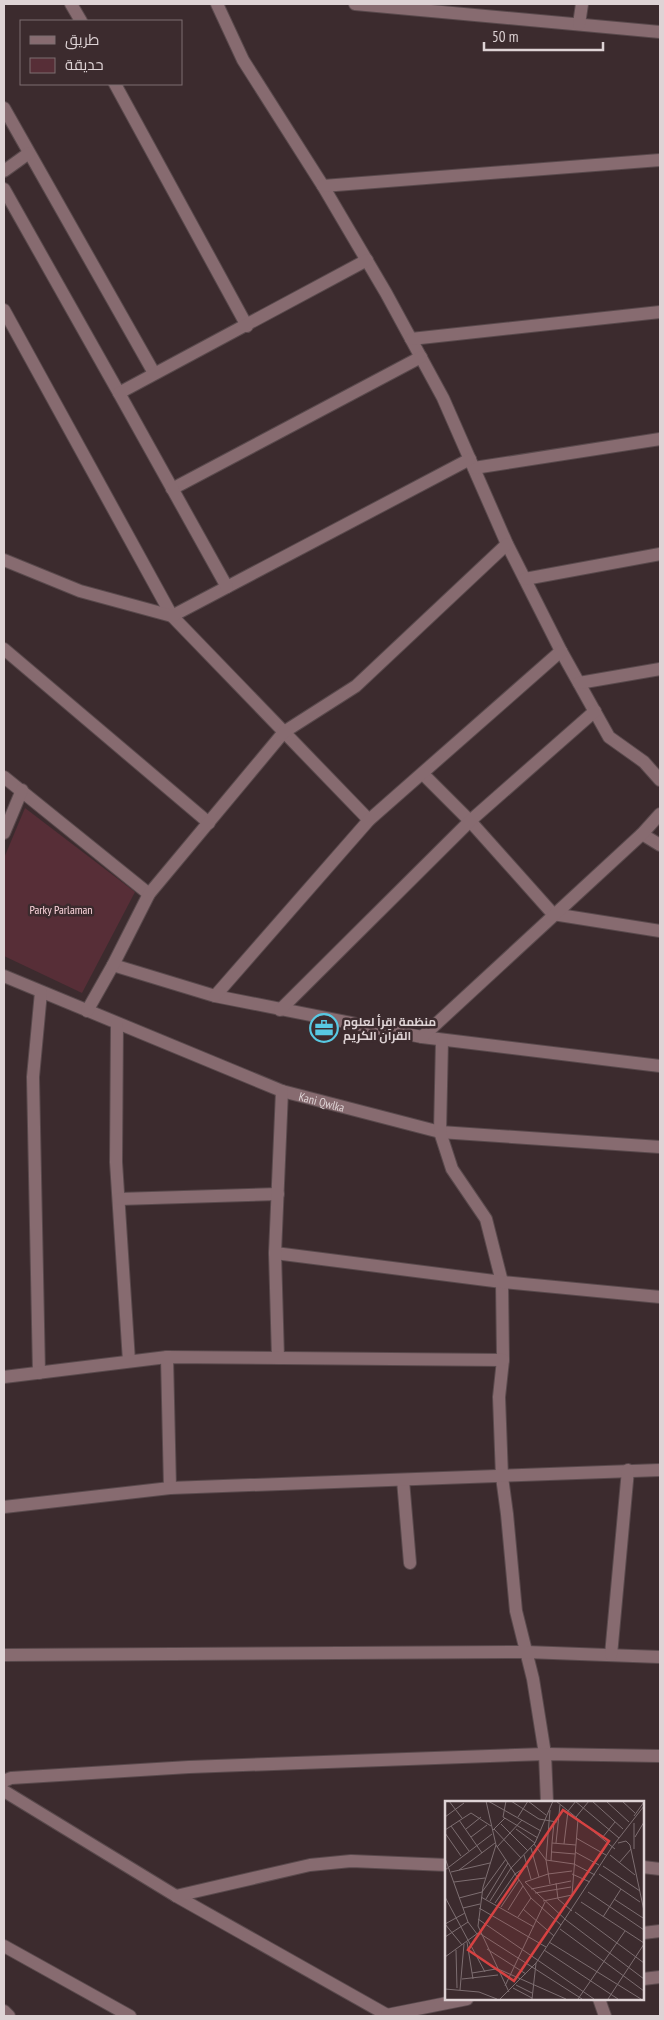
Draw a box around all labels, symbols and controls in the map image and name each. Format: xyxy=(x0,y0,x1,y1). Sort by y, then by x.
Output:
legend xyxy=(20,20,182,85)
scale bar xyxy=(484,20,603,52)
text: 50 m xyxy=(492,27,518,46)
text: طريق xyxy=(65,30,99,50)
text: حديقة xyxy=(65,55,104,74)
park label: Parky Parlaman xyxy=(29,902,93,917)
office icon: منظمة اقرأ لعلوم القرآن الكريم xyxy=(309,1013,339,1043)
place label: منظمة اقرأ لعلوم القرآن الكريم xyxy=(343,1014,436,1044)
street label: Kani Qwlka xyxy=(297,1088,347,1115)
inset map xyxy=(445,1801,644,2000)

